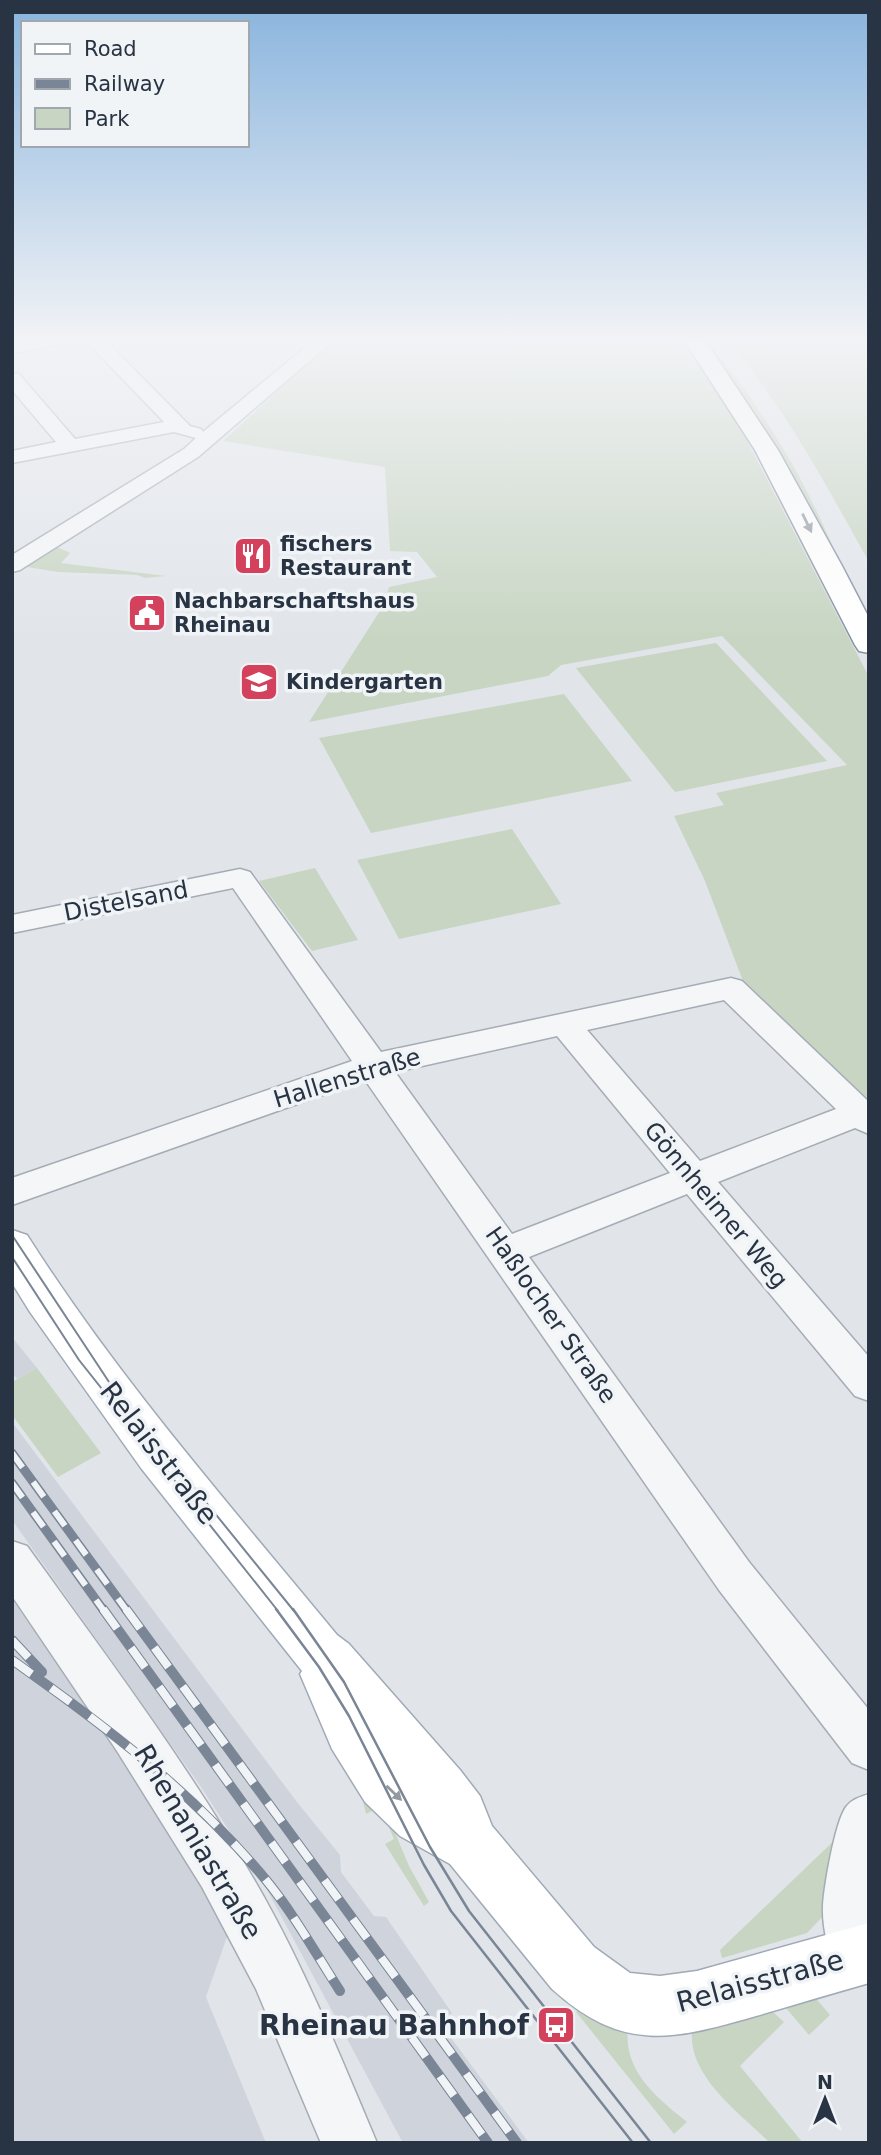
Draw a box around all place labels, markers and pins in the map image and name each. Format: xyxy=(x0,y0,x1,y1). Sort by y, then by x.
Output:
place label: fischers Restaurant xyxy=(280,532,412,580)
restaurant icon: fischers Restaurant xyxy=(232,535,274,577)
place label: Nachbarschaftshaus Rheinau xyxy=(174,589,415,637)
public building icon: Nachbarschaftshaus Rheinau xyxy=(126,592,168,634)
school or university icon: Kindergarten xyxy=(238,661,280,703)
place label: Kindergarten xyxy=(286,670,443,694)
bus stop icon: Rheinau Bahnhof xyxy=(535,2004,577,2046)
place label: Rheinau Bahnhof xyxy=(259,2009,530,2042)

